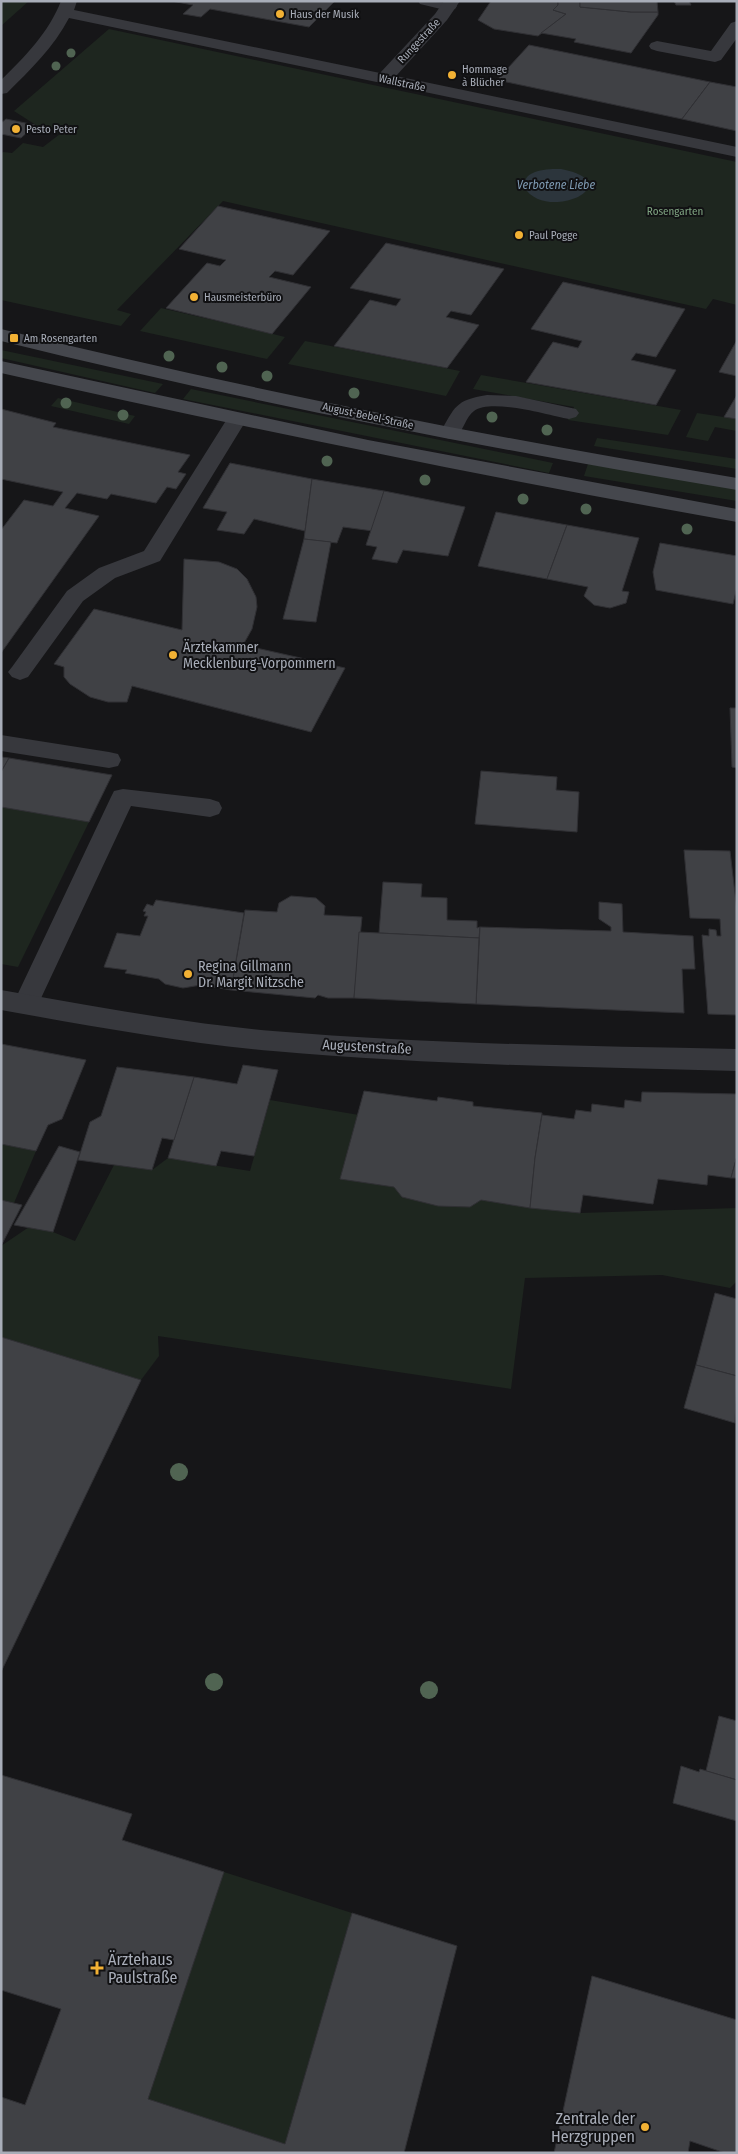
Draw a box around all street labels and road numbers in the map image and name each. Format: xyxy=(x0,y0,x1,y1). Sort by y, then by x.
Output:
street label: Rungestraße xyxy=(395,16,443,66)
street label: Wallstraße xyxy=(377,72,427,94)
street label: August-Bebel-Straße xyxy=(321,400,415,432)
street label: Augustenstraße xyxy=(322,1036,412,1058)

